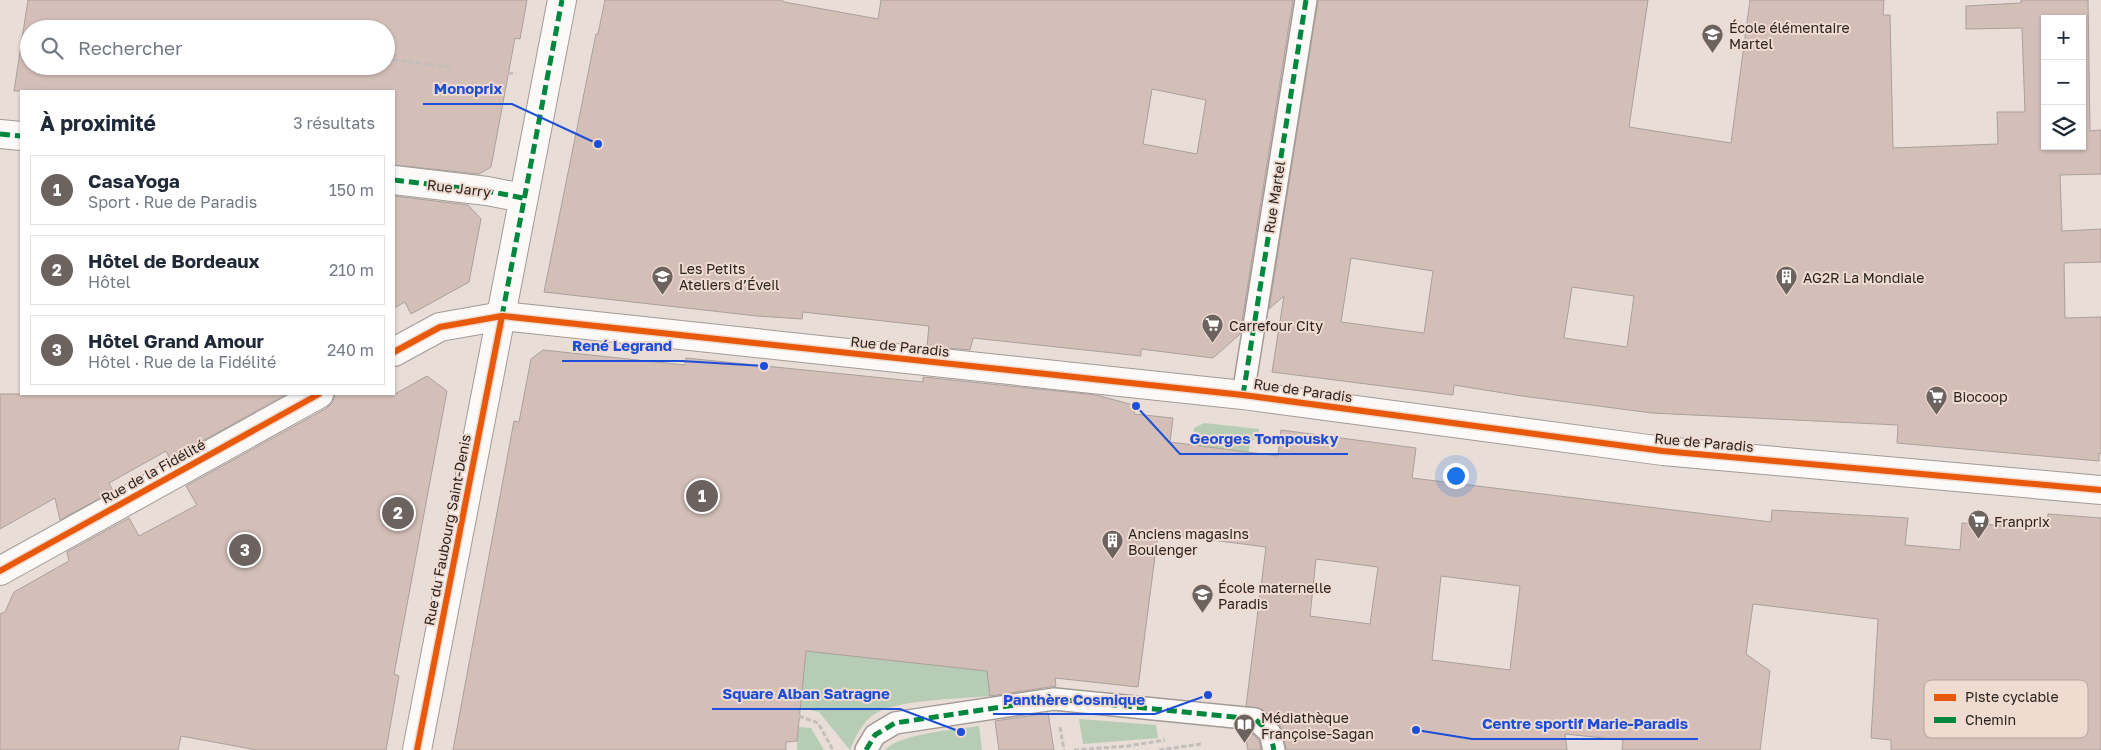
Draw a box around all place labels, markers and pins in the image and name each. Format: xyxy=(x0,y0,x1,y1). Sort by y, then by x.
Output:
place label: École élémentaire Martel xyxy=(1729,19,1850,52)
school or university icon: École élémentaire Martel xyxy=(1701,23,1725,54)
callout: Monoprix xyxy=(423,74,512,104)
place label: Les Petits Ateliers d’Éveil xyxy=(679,260,779,293)
school or university icon: Les Petits Ateliers d’Éveil xyxy=(651,264,675,295)
building icon: AG2R La Mondiale xyxy=(1775,265,1799,296)
place label: AG2R La Mondiale xyxy=(1803,269,1924,286)
supermarket icon: Carrefour City xyxy=(1201,313,1225,344)
place label: Carrefour City xyxy=(1229,317,1323,334)
callout: René Legrand xyxy=(562,331,682,361)
supermarket icon: Biocoop xyxy=(1925,384,1949,415)
place label: Biocoop xyxy=(1953,388,2008,405)
callout: Georges Tompousky xyxy=(1180,424,1348,454)
pin: 1 xyxy=(686,477,718,515)
pin: 2 xyxy=(382,494,414,532)
supermarket icon: Franprix xyxy=(1966,509,1990,540)
place label: Franprix xyxy=(1994,513,2050,530)
place label: Anciens magasins Boulenger xyxy=(1128,525,1249,558)
building icon: Anciens magasins Boulenger xyxy=(1100,529,1124,560)
pin: 3 xyxy=(229,531,261,569)
place label: École maternelle Paradis xyxy=(1218,579,1331,612)
school or university icon: École maternelle Paradis xyxy=(1190,583,1214,614)
callout: Square Alban Satragne xyxy=(712,679,900,709)
callout: Panthère Cosmique xyxy=(993,684,1155,714)
place label: Médiathèque Françoise-Sagan xyxy=(1261,709,1374,742)
callout: Centre sportif Marie-Paradis xyxy=(1472,709,1698,739)
library icon: Médiathèque Françoise-Sagan xyxy=(1233,713,1257,744)

